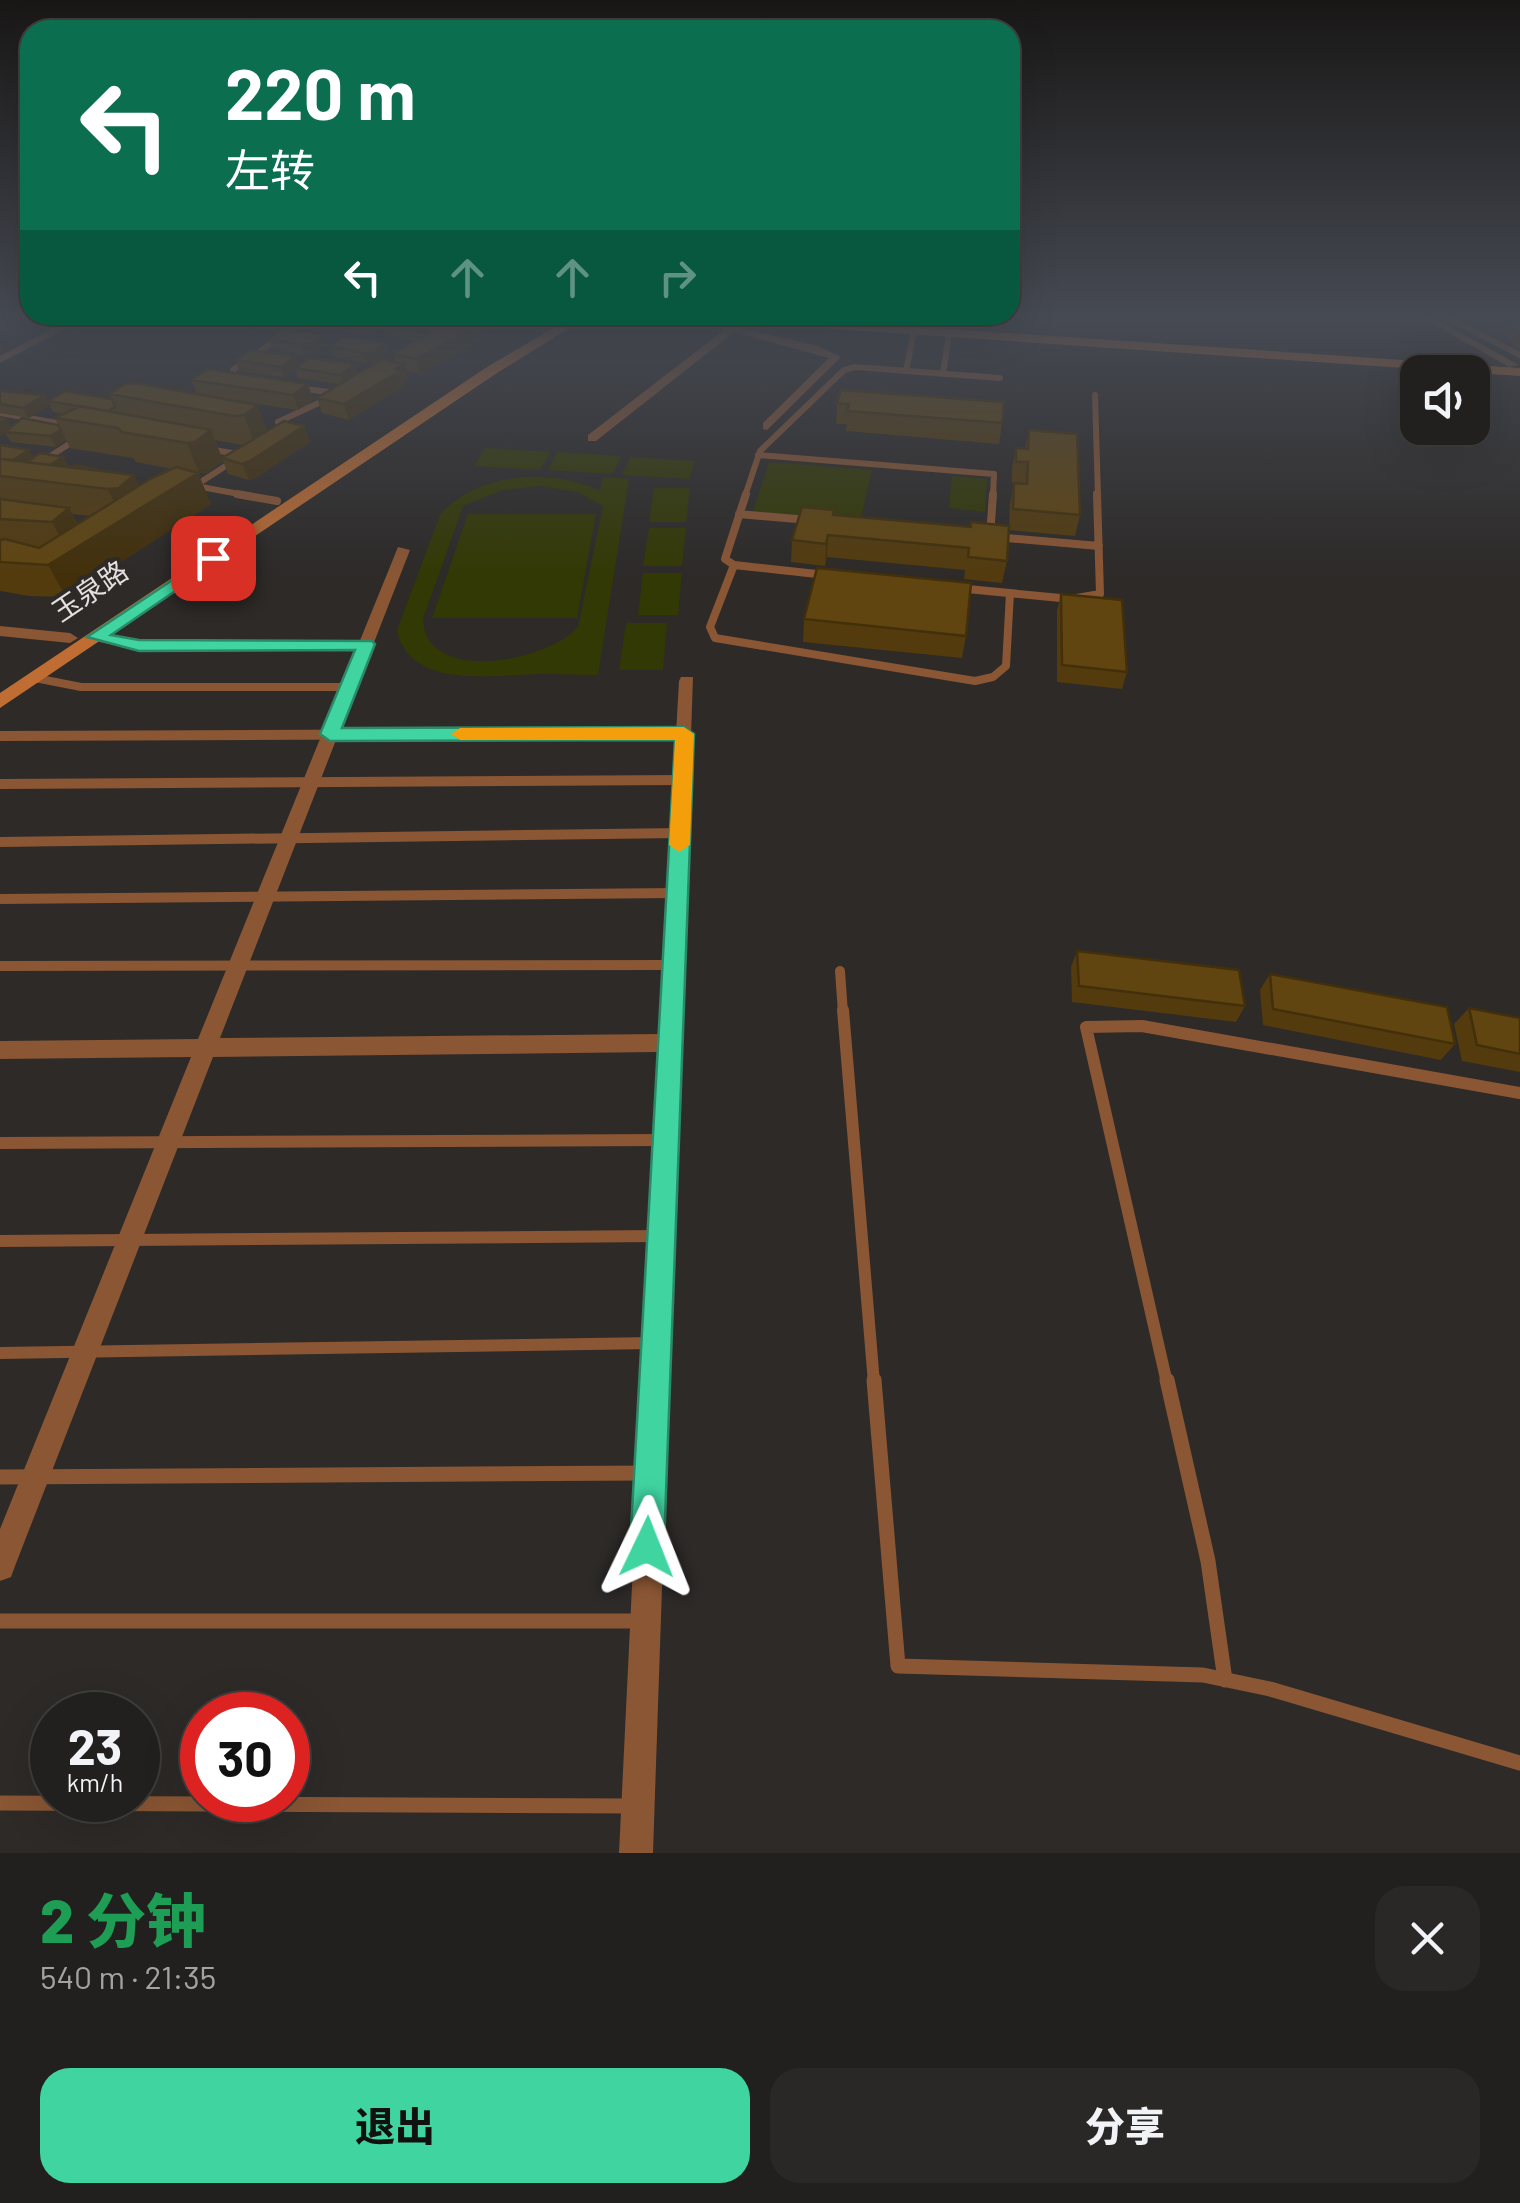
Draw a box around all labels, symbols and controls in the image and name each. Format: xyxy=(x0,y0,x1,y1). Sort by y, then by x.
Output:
text: 220 m xyxy=(225,50,416,134)
icon: left xyxy=(60,60,190,190)
text: 左转 xyxy=(225,142,315,196)
icon: left xyxy=(335,250,390,305)
icon: ahead xyxy=(440,250,495,305)
icon: ahead xyxy=(545,250,600,305)
icon: right xyxy=(650,250,705,305)
map controls xyxy=(1400,355,1490,445)
button: sound xyxy=(1400,355,1490,445)
pin xyxy=(171,516,256,601)
icon: arrive xyxy=(186,531,241,586)
street label: 玉泉路 xyxy=(45,553,134,628)
position arrow xyxy=(595,1495,699,1599)
speed limit sign: 30 xyxy=(180,1692,310,1822)
text: 23 xyxy=(68,1715,122,1775)
text: km/h xyxy=(67,1767,123,1797)
text: 2 分钟 xyxy=(40,1883,206,1955)
button: close xyxy=(1375,1886,1480,1991)
text: 540 m · 21:35 xyxy=(40,1957,216,1995)
button: 退出 xyxy=(40,2068,750,2183)
button: 分享 xyxy=(770,2068,1480,2183)

